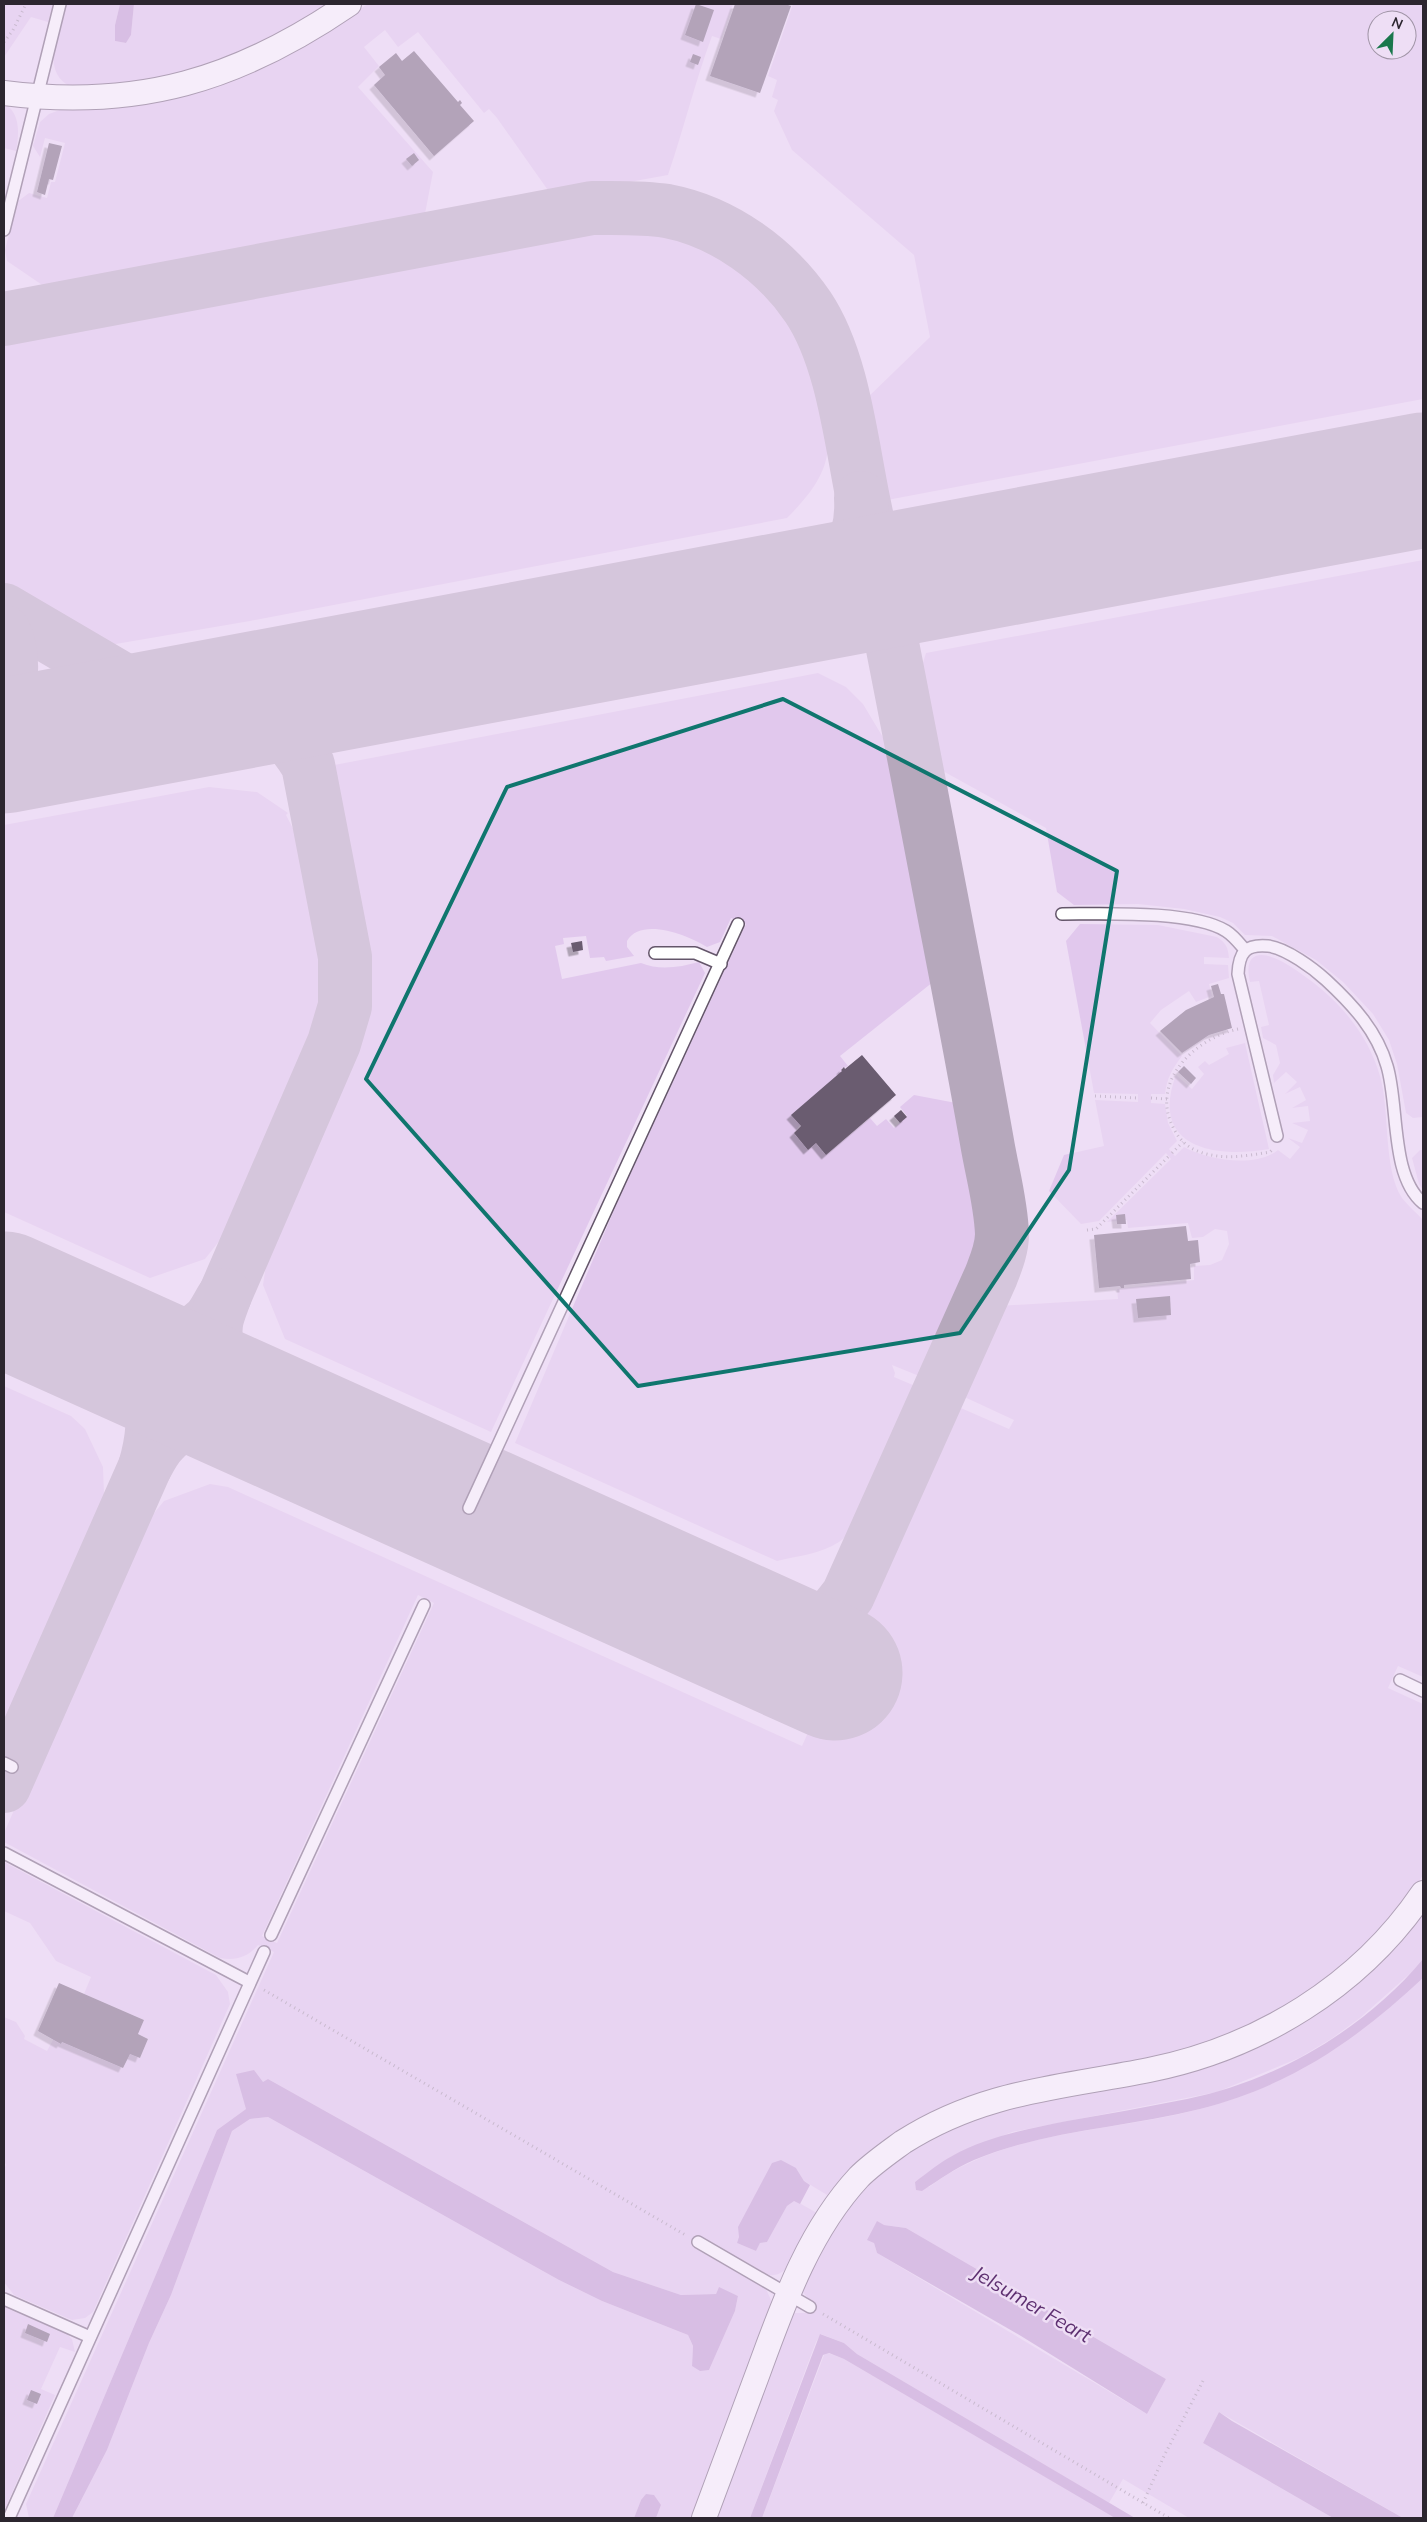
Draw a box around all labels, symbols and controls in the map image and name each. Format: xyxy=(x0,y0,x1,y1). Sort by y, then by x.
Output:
north arrow xyxy=(1367,10,1417,60)
text: N xyxy=(1389,13,1406,33)
water label: Jelsumer Feart xyxy=(967,2258,1097,2348)

